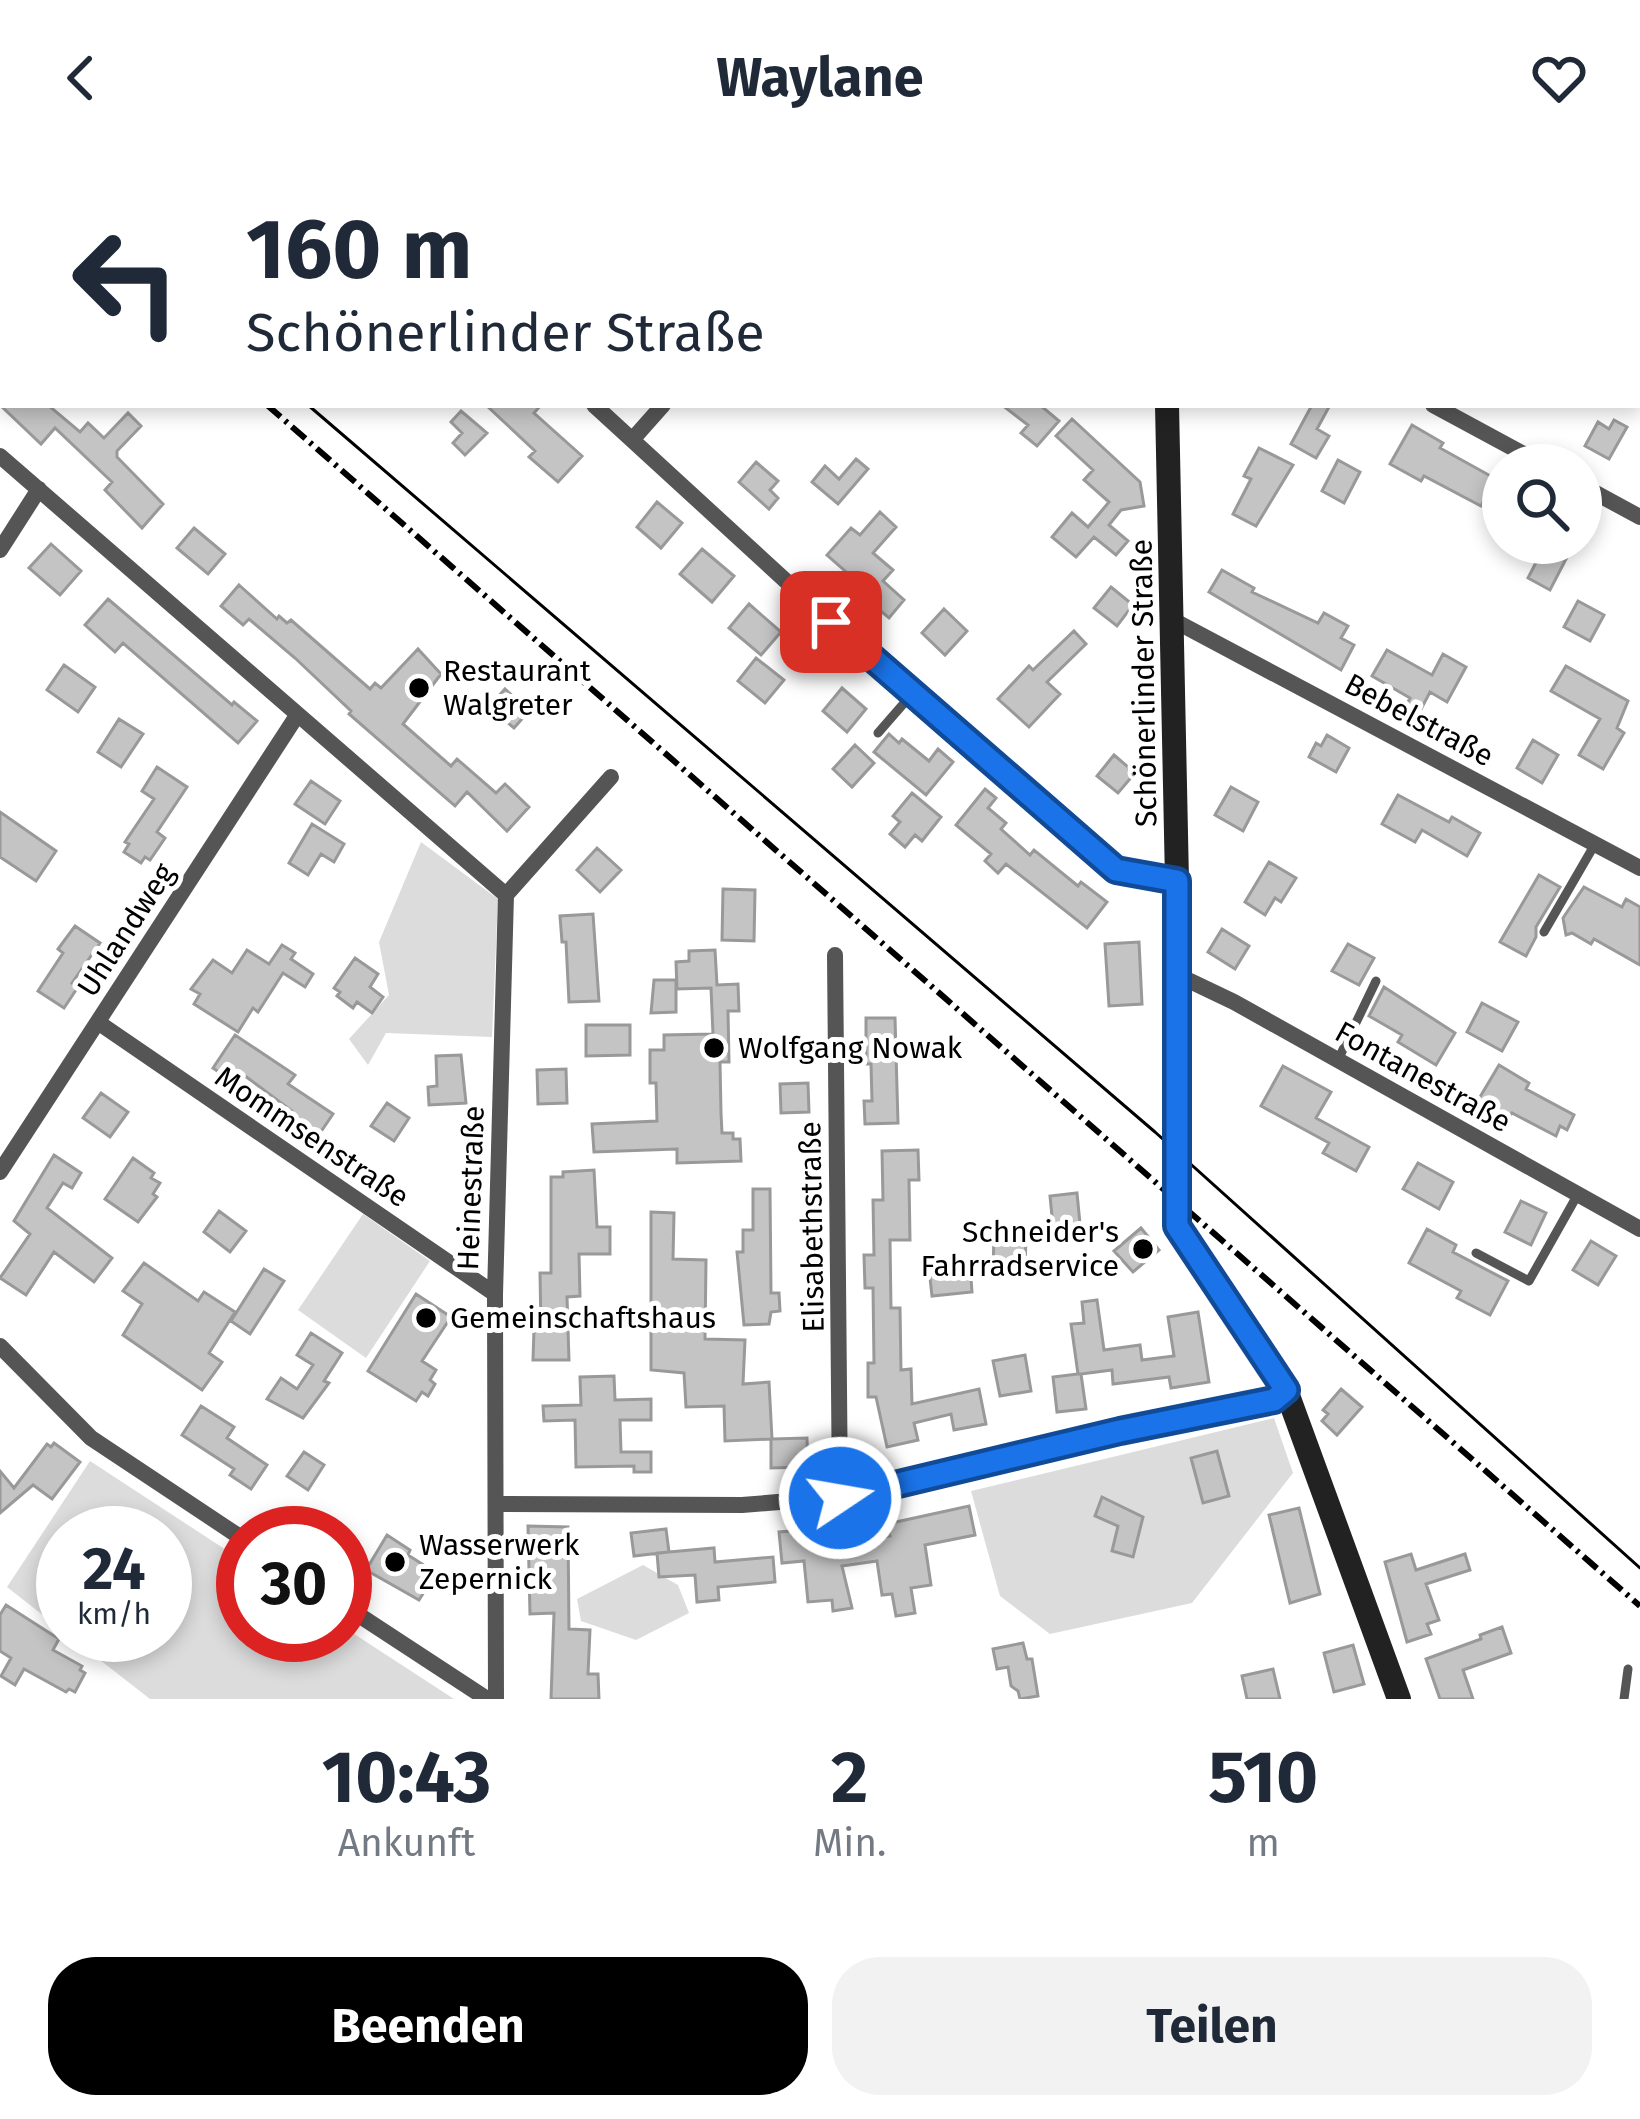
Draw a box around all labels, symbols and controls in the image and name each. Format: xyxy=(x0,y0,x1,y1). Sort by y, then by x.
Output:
icon: back xyxy=(48,45,114,111)
icon: heart xyxy=(1526,45,1592,111)
text: Waylane xyxy=(716,46,924,110)
text: 160 m xyxy=(246,199,472,300)
icon: left xyxy=(48,204,204,360)
text: Schönerlinder Straße xyxy=(246,301,765,365)
map controls xyxy=(1482,444,1602,564)
button: search xyxy=(1482,444,1602,564)
street label: Schönerlinder Straße xyxy=(1123,539,1165,827)
pin xyxy=(780,571,882,673)
icon: arrive xyxy=(798,589,864,655)
place label: Restaurant Walgreter xyxy=(443,653,591,723)
street label: Bebelstraße xyxy=(1338,666,1500,774)
marker: Restaurant Walgreter xyxy=(406,675,432,701)
street label: Uhlandweg xyxy=(70,856,183,1003)
street label: Fontanestraße xyxy=(1329,1014,1517,1140)
place label: Wolfgang Nowak xyxy=(738,1030,963,1066)
marker: Wolfgang Nowak xyxy=(701,1035,727,1061)
street label: Mommsenstraße xyxy=(208,1059,416,1215)
street label: Heinestraße xyxy=(450,1105,492,1271)
street label: Elisabethstraße xyxy=(792,1121,832,1333)
place label: Schneider's Fahrradservice xyxy=(921,1214,1119,1284)
marker: Schneider's Fahrradservice xyxy=(1130,1236,1156,1262)
place label: Gemeinschaftshaus xyxy=(450,1300,716,1336)
marker: Gemeinschaftshaus xyxy=(413,1305,439,1331)
position arrow xyxy=(777,1435,903,1561)
speed limit sign: 30 xyxy=(216,1506,372,1662)
place label: Wasserwerk Zepernick xyxy=(419,1527,580,1597)
text: 24 xyxy=(82,1533,146,1605)
marker: Wasserwerk Zepernick xyxy=(382,1549,408,1575)
text: km/h xyxy=(77,1596,151,1632)
text: 10:43 xyxy=(322,1735,491,1821)
text: 2 xyxy=(831,1735,868,1821)
text: 510 xyxy=(1208,1735,1318,1821)
text: Ankunft xyxy=(338,1820,475,1866)
text: Min. xyxy=(813,1820,886,1866)
text: m xyxy=(1246,1820,1280,1866)
button: Beenden xyxy=(48,1957,808,2095)
button: Teilen xyxy=(832,1957,1592,2095)

